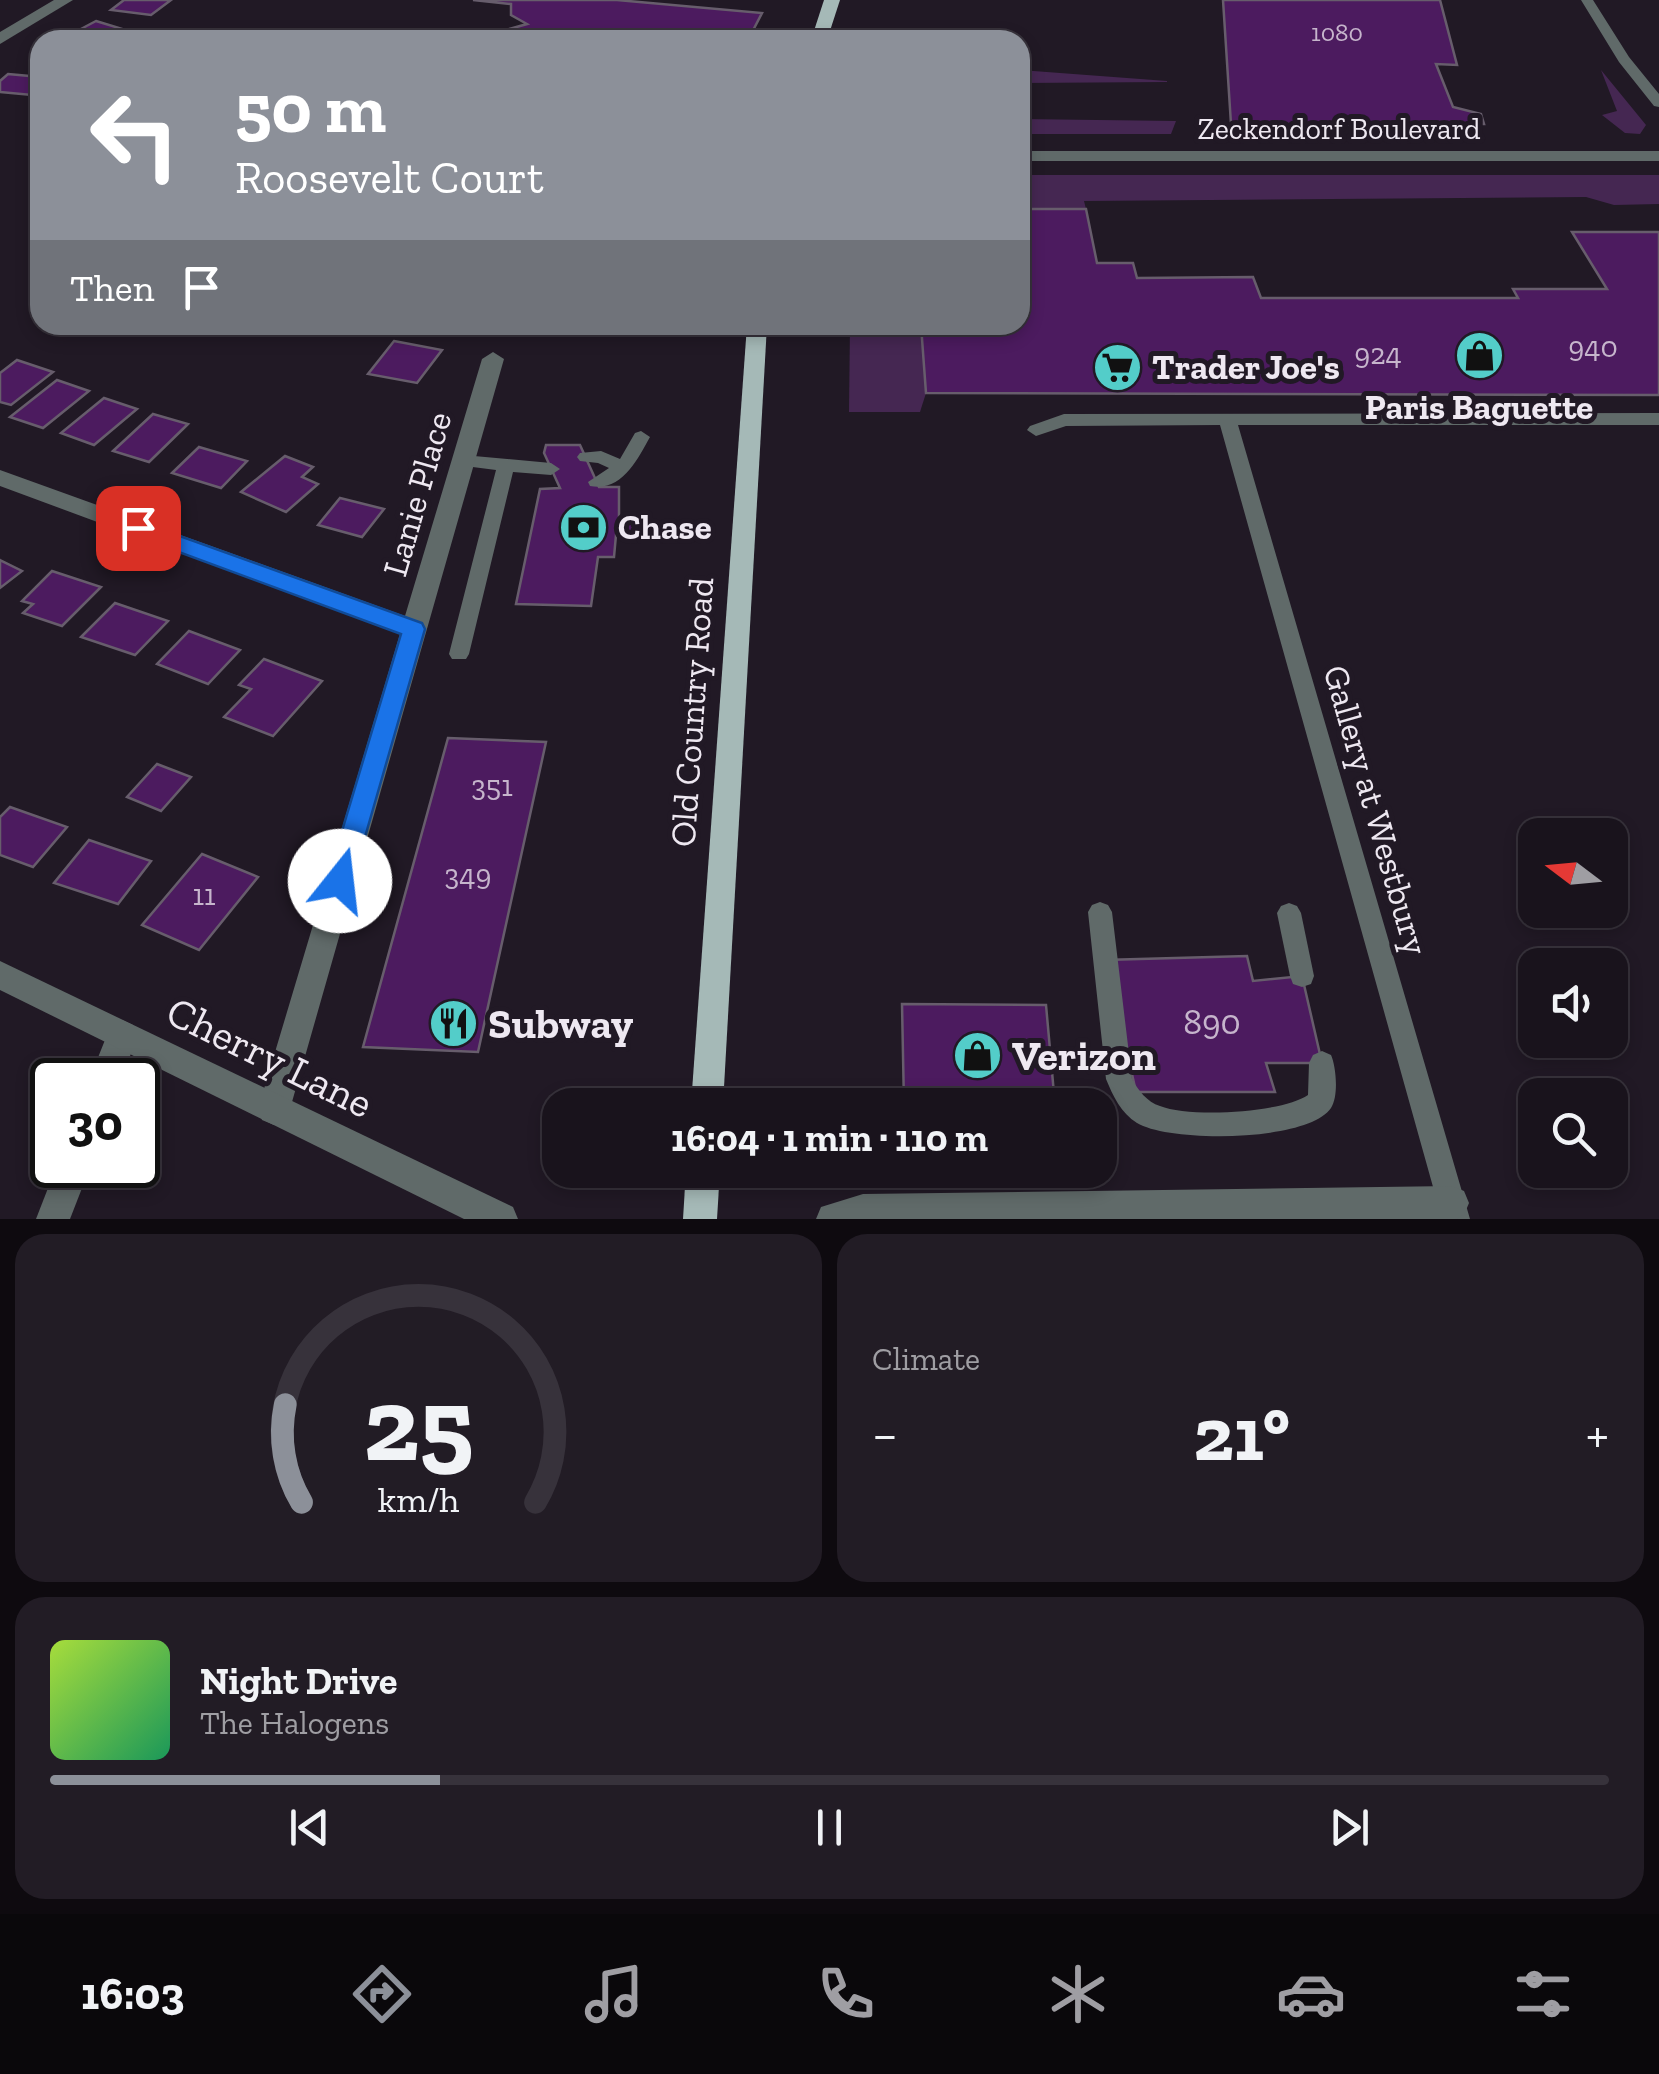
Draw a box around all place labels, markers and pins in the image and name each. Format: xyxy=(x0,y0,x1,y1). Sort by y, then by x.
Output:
shop icon: Paris Baguette xyxy=(1453,329,1505,381)
supermarket icon: Trader Joe's xyxy=(1091,341,1143,393)
place label: Trader Joe's xyxy=(1152,346,1340,388)
place label: Paris Baguette xyxy=(1365,386,1593,428)
pin xyxy=(96,486,181,571)
bank icon: Chase xyxy=(557,501,609,553)
place label: Chase xyxy=(618,506,712,548)
restaurant icon: Subway xyxy=(427,997,479,1049)
place label: Subway xyxy=(488,998,633,1049)
shop icon: Verizon xyxy=(951,1029,1003,1081)
place label: Verizon xyxy=(1012,1030,1156,1081)

